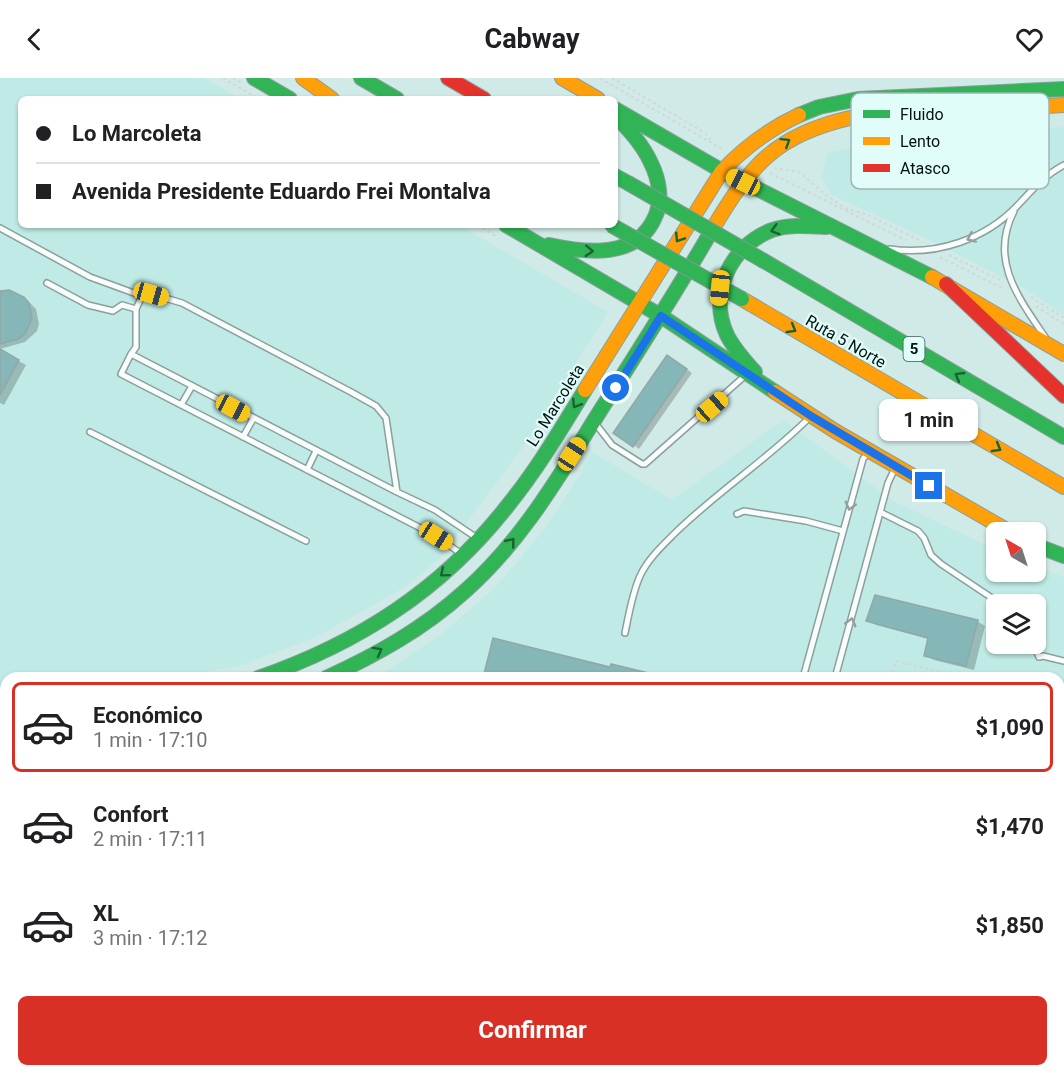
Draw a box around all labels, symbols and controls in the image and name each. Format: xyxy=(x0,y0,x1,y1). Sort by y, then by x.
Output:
icon: back xyxy=(18,23,51,56)
text: Cabway xyxy=(485,23,579,55)
icon: heart xyxy=(1013,23,1046,56)
legend xyxy=(851,93,1049,189)
text: Fluido xyxy=(900,105,944,124)
text: Lo Marcoleta xyxy=(72,121,201,146)
text: Lento xyxy=(900,132,940,151)
one-way arrow xyxy=(779,139,790,150)
text: Atasco xyxy=(900,159,950,178)
car xyxy=(723,166,763,198)
text: Avenida Presidente Eduardo Frei Montalva xyxy=(72,179,491,204)
one-way arrow xyxy=(770,223,781,235)
one-way arrow xyxy=(966,231,977,243)
one-way arrow xyxy=(676,232,687,243)
one-way arrow xyxy=(584,244,593,257)
car xyxy=(709,269,731,307)
car xyxy=(131,280,171,308)
street label: Ruta 5 Norte xyxy=(802,311,889,372)
one-way arrow xyxy=(786,321,796,333)
road number: 5 xyxy=(904,337,924,361)
street label: Lo Marcoleta xyxy=(523,361,588,450)
one-way arrow xyxy=(955,371,965,383)
route start xyxy=(602,374,629,401)
car xyxy=(693,388,731,426)
car xyxy=(213,392,253,424)
one-way arrow xyxy=(571,398,583,408)
callout: 1 min xyxy=(880,399,978,441)
text: 1 min xyxy=(903,408,954,432)
car xyxy=(555,434,589,474)
one-way arrow xyxy=(991,441,1001,452)
route end xyxy=(915,472,942,499)
one-way arrow xyxy=(845,500,857,510)
car xyxy=(416,519,456,553)
north arrow xyxy=(986,522,1046,582)
map controls xyxy=(986,522,1046,654)
one-way arrow xyxy=(504,538,515,549)
one-way arrow xyxy=(440,566,451,577)
button: layers xyxy=(986,594,1046,654)
one-way arrow xyxy=(843,617,856,627)
one-way arrow xyxy=(372,647,382,658)
icon: car xyxy=(21,700,75,754)
text: Económico xyxy=(93,703,203,728)
text: $1,090 xyxy=(975,715,1044,740)
text: 1 min · 17:10 xyxy=(93,728,208,752)
icon: car xyxy=(21,799,75,853)
text: Confort xyxy=(93,802,168,827)
text: $1,470 xyxy=(975,814,1044,839)
text: 2 min · 17:11 xyxy=(93,827,208,851)
icon: car xyxy=(21,898,75,952)
text: XL xyxy=(93,901,119,926)
text: $1,850 xyxy=(975,913,1044,938)
text: 3 min · 17:12 xyxy=(93,926,208,950)
button: Confirmar xyxy=(18,996,1047,1065)

